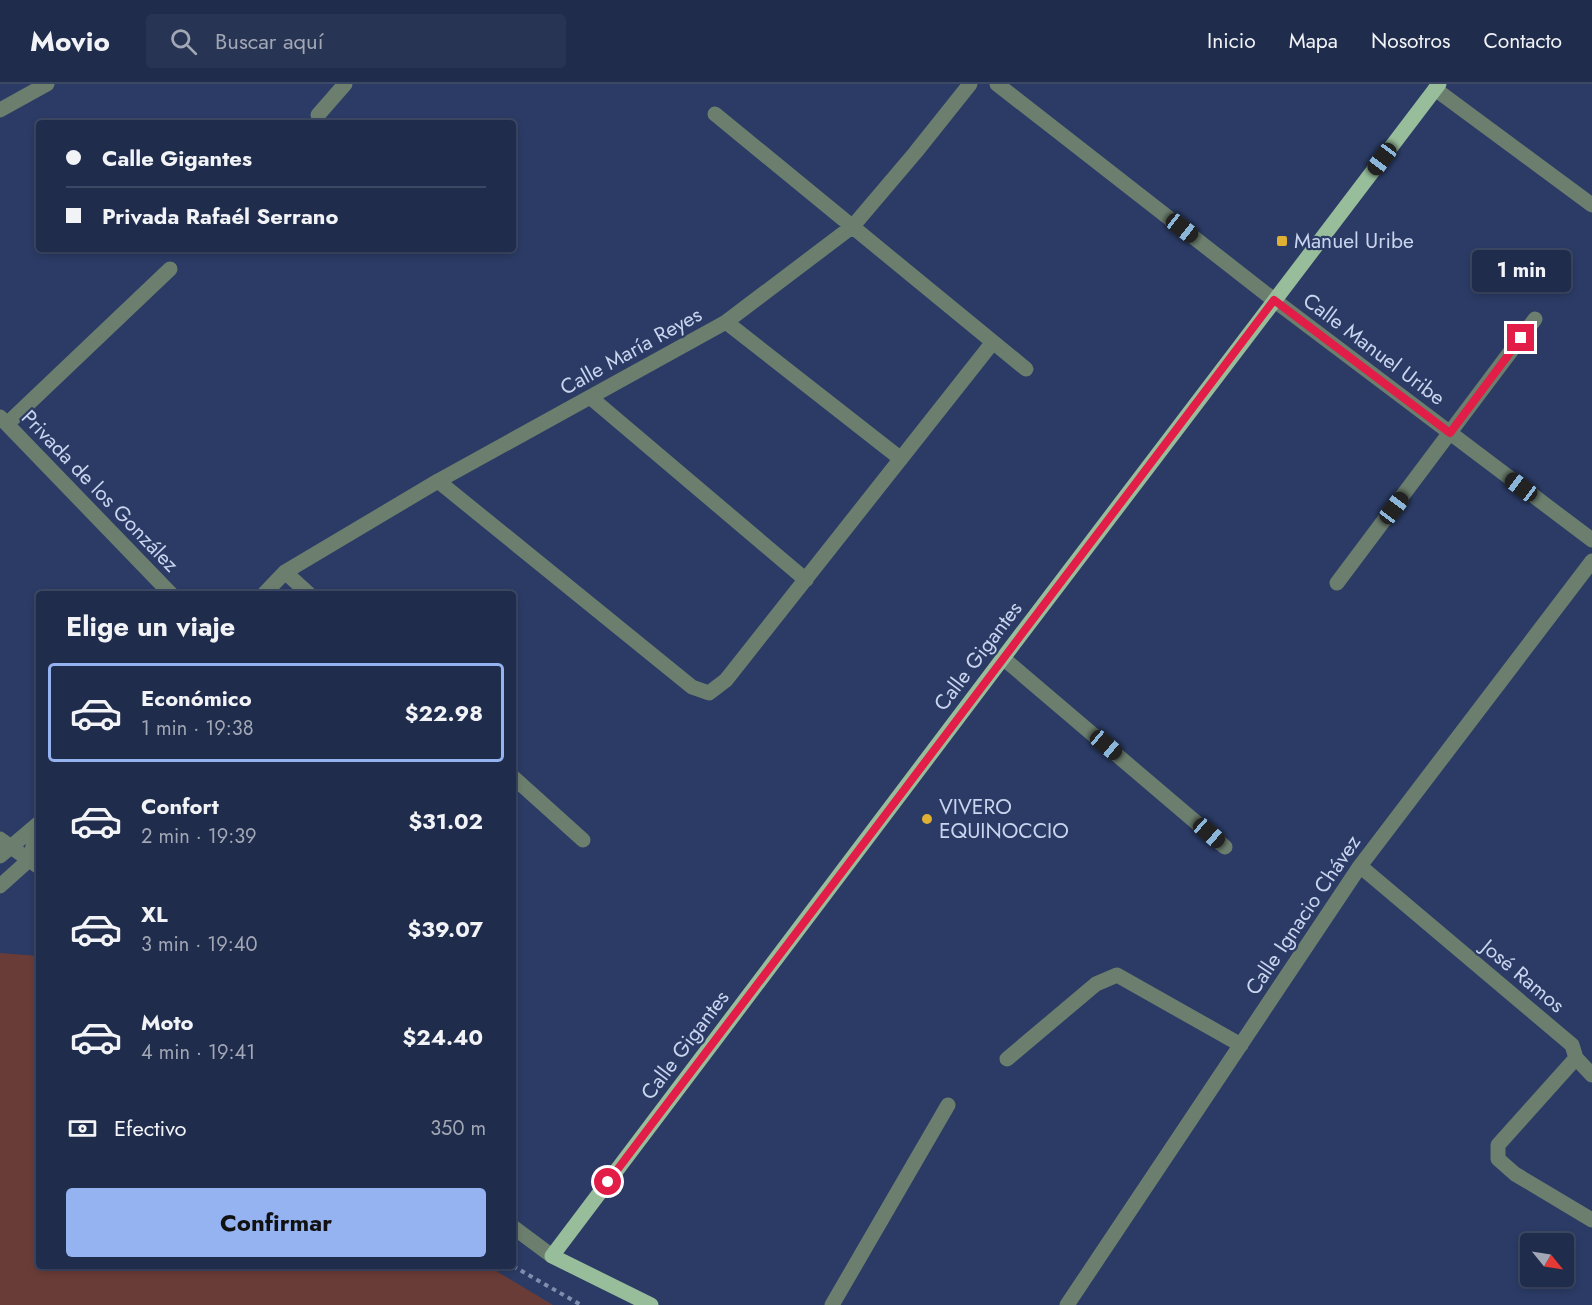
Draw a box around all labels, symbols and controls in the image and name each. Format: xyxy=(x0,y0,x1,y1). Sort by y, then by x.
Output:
search box xyxy=(146,14,566,68)
text: Movio xyxy=(30,21,110,62)
icon: search xyxy=(167,25,200,58)
text: Buscar aquí xyxy=(215,25,323,57)
text: Inicio xyxy=(1207,26,1256,56)
text: Mapa xyxy=(1289,26,1338,56)
text: Nosotros xyxy=(1371,26,1450,56)
text: Contacto xyxy=(1483,26,1562,56)
car xyxy=(1364,139,1400,179)
text: Calle Gigantes xyxy=(102,142,252,174)
text: Privada Rafaél Serrano xyxy=(102,200,338,232)
car xyxy=(1162,210,1202,246)
place label: Manuel Uribe xyxy=(1294,226,1414,256)
marker: Manuel Uribe xyxy=(1275,234,1289,248)
callout: 1 min xyxy=(1472,251,1570,293)
text: 1 min xyxy=(1497,256,1546,285)
street label: Calle Manuel Uribe xyxy=(1297,286,1451,413)
street label: Calle María Reyes xyxy=(555,300,707,402)
route end xyxy=(1507,324,1534,351)
street label: Privada de los González xyxy=(14,403,186,579)
car xyxy=(1501,469,1541,505)
car xyxy=(1376,488,1412,528)
street label: Calle Gigantes xyxy=(927,595,1029,717)
text: Elige un viaje xyxy=(66,607,235,646)
text: Económico xyxy=(141,682,252,714)
icon: car xyxy=(69,686,123,740)
text: $22.98 xyxy=(405,697,483,729)
text: 1 min · 19:38 xyxy=(141,714,254,743)
car xyxy=(1086,727,1126,763)
text: Confort xyxy=(141,790,219,822)
place label: VIVERO EQUINOCCIO xyxy=(939,792,1069,846)
icon: car xyxy=(69,794,123,848)
text: $31.02 xyxy=(408,805,483,837)
marker: VIVERO EQUINOCCIO xyxy=(920,812,934,826)
car xyxy=(1190,814,1228,852)
text: 2 min · 19:39 xyxy=(141,822,257,851)
street label: Calle Ignacio Chávez xyxy=(1238,829,1368,1001)
text: XL xyxy=(141,898,168,930)
icon: car xyxy=(69,902,123,956)
text: $39.07 xyxy=(408,913,483,945)
text: 3 min · 19:40 xyxy=(141,930,257,959)
street label: José Ramos xyxy=(1473,930,1571,1020)
street label: Calle Gigantes xyxy=(634,984,736,1106)
text: Moto xyxy=(141,1006,194,1038)
icon: car xyxy=(69,1010,123,1064)
text: $24.40 xyxy=(403,1021,483,1053)
text: 4 min · 19:41 xyxy=(141,1038,255,1067)
icon: cash xyxy=(66,1112,99,1145)
text: Efectivo xyxy=(114,1112,187,1144)
text: 350 m xyxy=(430,1114,486,1143)
route start xyxy=(594,1168,621,1195)
button: Confirmar xyxy=(66,1188,486,1257)
north arrow xyxy=(1520,1233,1574,1287)
map controls xyxy=(1520,1233,1574,1287)

